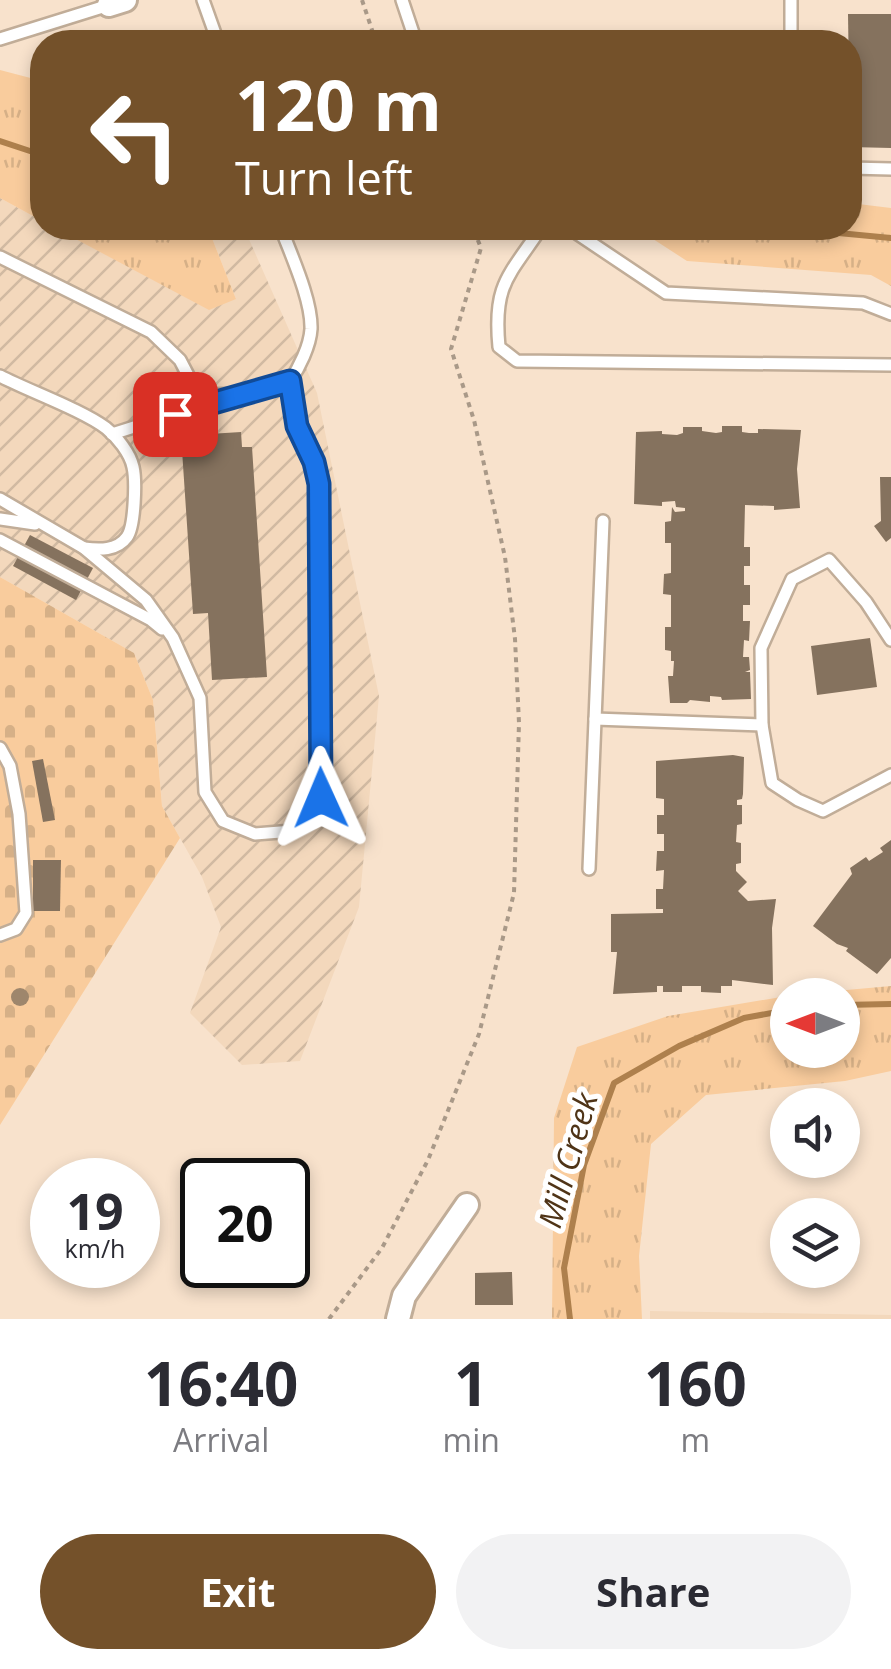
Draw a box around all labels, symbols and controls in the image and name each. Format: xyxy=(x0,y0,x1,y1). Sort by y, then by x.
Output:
text: 120 m xyxy=(235,56,442,152)
icon: left xyxy=(70,70,200,200)
text: Turn left xyxy=(235,147,413,208)
pin xyxy=(133,372,218,457)
icon: arrive xyxy=(148,387,203,442)
position arrow xyxy=(269,746,373,850)
north arrow xyxy=(770,978,860,1068)
map controls xyxy=(770,978,860,1288)
water label: Mill Creek xyxy=(527,1086,607,1232)
button: sound xyxy=(770,1088,860,1178)
speed limit sign: 20 xyxy=(180,1158,310,1288)
text: 19 xyxy=(66,1177,124,1245)
button: layers xyxy=(770,1198,860,1288)
text: km/h xyxy=(65,1231,125,1265)
text: 16:40 xyxy=(144,1342,298,1424)
text: 1 xyxy=(454,1342,488,1424)
text: 160 xyxy=(644,1342,747,1424)
text: Arrival xyxy=(173,1418,269,1461)
text: min xyxy=(443,1418,500,1461)
text: m xyxy=(681,1418,710,1461)
button: Exit xyxy=(40,1534,436,1649)
button: Share xyxy=(456,1534,851,1649)

